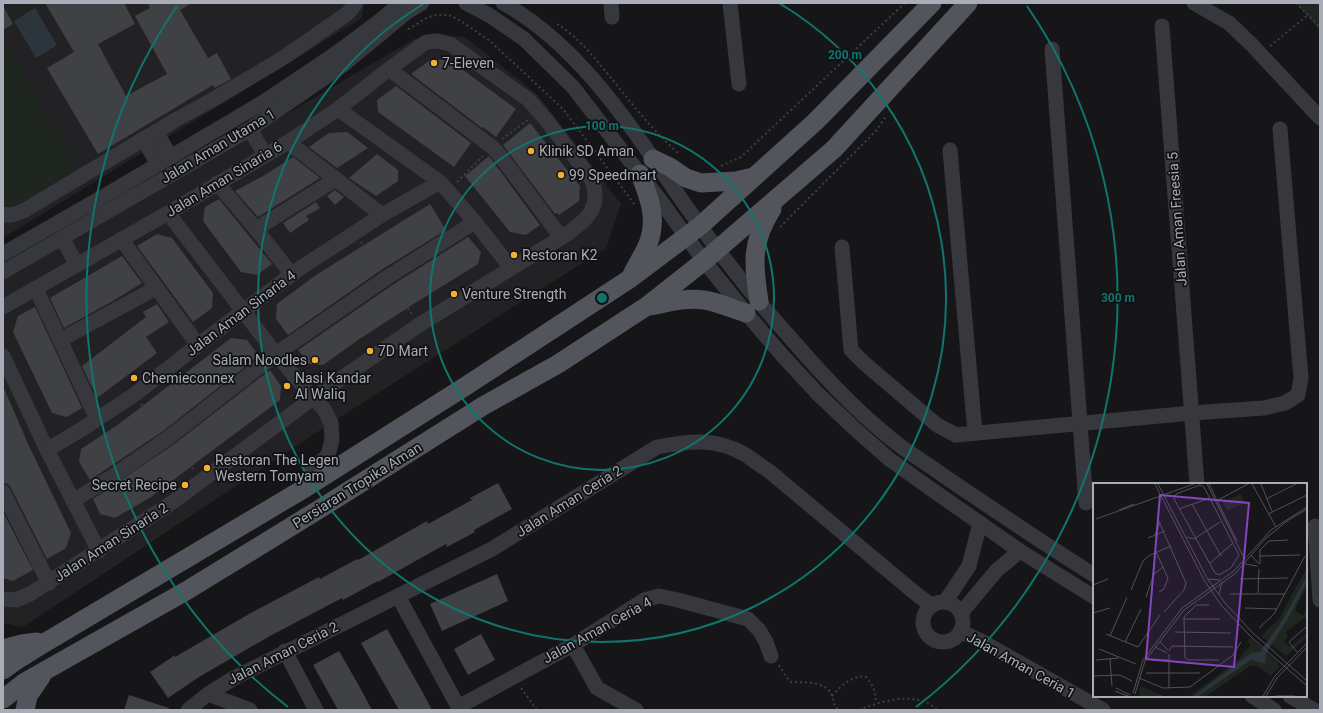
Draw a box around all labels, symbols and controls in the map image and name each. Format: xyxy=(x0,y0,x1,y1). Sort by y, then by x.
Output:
text: 200 m xyxy=(828,48,862,62)
place label: 7-Eleven xyxy=(442,55,494,71)
marker: 7-Eleven xyxy=(429,58,439,68)
street label: Jalan Aman Utama 1 xyxy=(158,106,278,186)
text: 100 m xyxy=(585,119,619,133)
street label: Jalan Aman Sinaria 6 xyxy=(163,138,285,220)
place label: Klinik SD Aman xyxy=(539,143,634,159)
marker: Klinik SD Aman xyxy=(526,146,536,156)
street label: Jalan Aman Freesia 5 xyxy=(1164,151,1190,287)
place label: 99 Speedmart xyxy=(569,167,657,183)
marker: 99 Speedmart xyxy=(556,170,566,180)
place label: Restoran K2 xyxy=(522,247,598,263)
marker: Restoran K2 xyxy=(509,250,519,260)
street label: Jalan Aman Sinaria 4 xyxy=(183,267,299,359)
place label: Venture Strength xyxy=(462,286,566,302)
marker: Venture Strength xyxy=(449,289,459,299)
centre of rings xyxy=(595,291,609,305)
text: 300 m xyxy=(1101,291,1135,305)
place label: 7D Mart xyxy=(378,343,428,359)
marker: 7D Mart xyxy=(365,346,375,356)
place label: Salam Noodles xyxy=(212,352,307,368)
marker: Salam Noodles xyxy=(310,355,320,365)
place label: Chemieconnex xyxy=(142,370,235,386)
place label: Nasi Kandar Al Waliq xyxy=(295,370,371,402)
marker: Chemieconnex xyxy=(129,373,139,383)
marker: Nasi Kandar Al Waliq xyxy=(282,381,292,391)
street label: Persiaran Tropika Aman xyxy=(290,439,424,531)
place label: Restoran The Legen Western Tomyam xyxy=(215,452,339,484)
street label: Jalan Aman Ceria 2 xyxy=(513,462,625,540)
marker: Restoran The Legen Western Tomyam xyxy=(202,463,212,473)
place label: Secret Recipe xyxy=(92,477,177,493)
marker: Secret Recipe xyxy=(180,480,190,490)
inset map xyxy=(1093,483,1307,697)
street label: Jalan Aman Sinaria 2 xyxy=(51,499,171,585)
street label: Jalan Aman Ceria 4 xyxy=(540,594,654,666)
street label: Jalan Aman Ceria 2 xyxy=(225,618,341,688)
street label: Jalan Aman Ceria 1 xyxy=(964,629,1078,701)

